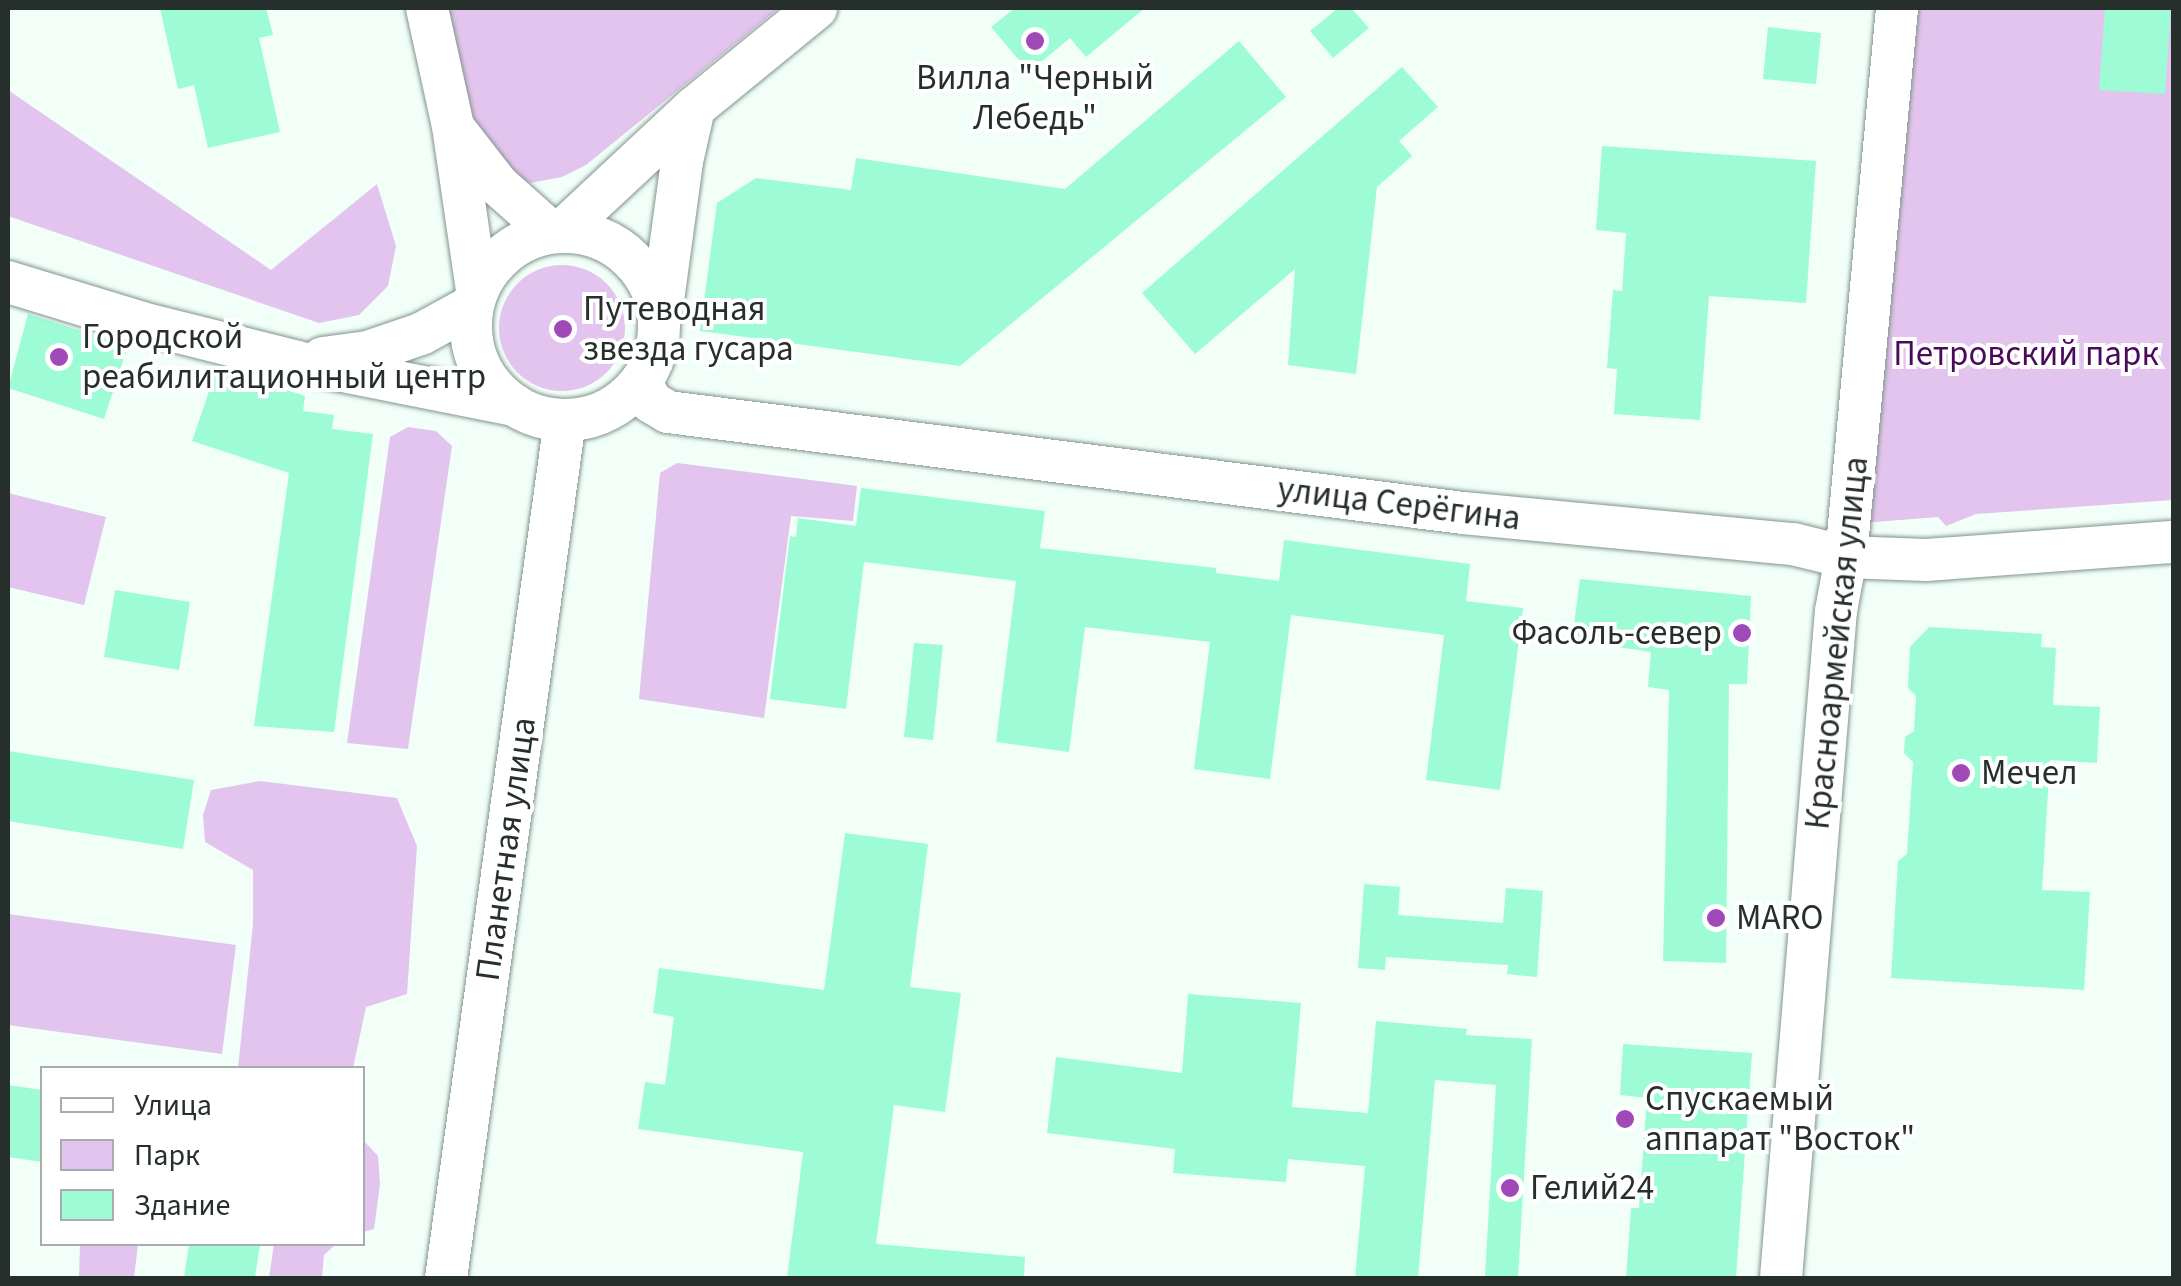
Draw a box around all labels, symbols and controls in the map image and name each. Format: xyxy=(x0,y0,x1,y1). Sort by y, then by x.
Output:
marker: Вилла "Черный Лебедь" xyxy=(1024,30,1046,52)
place label: Вилла "Черный Лебедь" xyxy=(916,57,1154,139)
place label: Путеводная звезда гусара xyxy=(583,288,794,370)
place label: Городской реабилитационный центр xyxy=(82,316,486,398)
marker: Путеводная звезда гусара xyxy=(552,318,574,340)
park label: Петровский парк xyxy=(1893,333,2159,375)
marker: Городской реабилитационный центр xyxy=(46,344,72,370)
street label: Красноармейская улица xyxy=(1797,454,1877,832)
street label: улица Серёгина xyxy=(1275,468,1523,540)
place label: Фасоль-север xyxy=(1511,612,1722,654)
marker: Фасоль-север xyxy=(1731,622,1753,644)
street label: Планетная улица xyxy=(467,715,545,983)
place label: Мечел xyxy=(1981,752,2078,794)
marker: Мечел xyxy=(1950,762,1972,784)
place label: MARO xyxy=(1736,897,1824,939)
marker: MARO xyxy=(1705,907,1727,929)
legend xyxy=(40,1066,365,1246)
place label: Спускаемый аппарат "Восток" xyxy=(1645,1078,1915,1160)
text: Улица xyxy=(134,1084,212,1127)
marker: Спускаемый аппарат "Восток" xyxy=(1614,1108,1636,1130)
text: Парк xyxy=(134,1134,200,1177)
place label: Гелий24 xyxy=(1530,1167,1654,1209)
marker: Гелий24 xyxy=(1499,1177,1521,1199)
text: Здание xyxy=(134,1184,230,1227)

